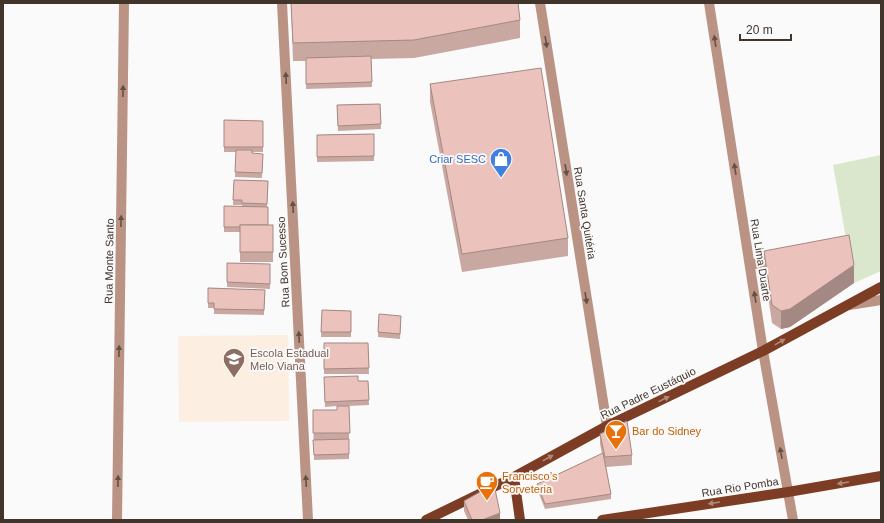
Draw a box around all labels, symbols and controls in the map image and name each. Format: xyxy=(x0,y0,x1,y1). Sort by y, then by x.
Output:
scale bar xyxy=(740,16,791,42)
text: 20 m xyxy=(746,23,773,37)
one-way arrow xyxy=(712,34,718,47)
one-way arrow xyxy=(543,35,549,48)
one-way arrow xyxy=(283,71,289,84)
one-way arrow xyxy=(120,84,126,97)
shop icon: Criar SESC xyxy=(488,146,514,179)
place label: Criar SESC xyxy=(429,153,486,165)
one-way arrow xyxy=(732,163,738,175)
one-way arrow xyxy=(563,164,569,176)
street label: Rua Santa Quitéria xyxy=(572,166,598,261)
one-way arrow xyxy=(289,201,296,213)
one-way arrow xyxy=(118,214,124,227)
street label: Rua Bom Sucesso xyxy=(275,216,291,308)
street label: Rua Monte Santo xyxy=(102,218,116,304)
street label: Rua Lima Duarte xyxy=(749,218,773,302)
one-way arrow xyxy=(752,291,758,304)
one-way arrow xyxy=(584,292,590,304)
one-way arrow xyxy=(296,330,302,343)
one-way arrow xyxy=(774,338,786,345)
one-way arrow xyxy=(116,345,123,357)
school or university icon: Escola Estadual Melo Viana xyxy=(221,346,247,379)
place label: Escola Estadual Melo Viana xyxy=(250,347,329,372)
street label: Rua Padre Eustáquio xyxy=(598,365,698,421)
one-way arrow xyxy=(658,396,669,402)
bar icon: Bar do Sidney xyxy=(603,418,629,451)
place label: Bar do Sidney xyxy=(632,425,702,437)
one-way arrow xyxy=(778,447,784,459)
one-way arrow xyxy=(542,455,554,461)
cafe icon: Francisco’s Sorveteria xyxy=(474,469,500,502)
place label: Francisco’s Sorveteria xyxy=(502,470,558,495)
one-way arrow xyxy=(115,474,121,487)
one-way arrow xyxy=(303,475,310,487)
street label: Rua Rio Pomba xyxy=(701,475,780,499)
one-way arrow xyxy=(836,480,849,486)
one-way arrow xyxy=(708,500,720,506)

